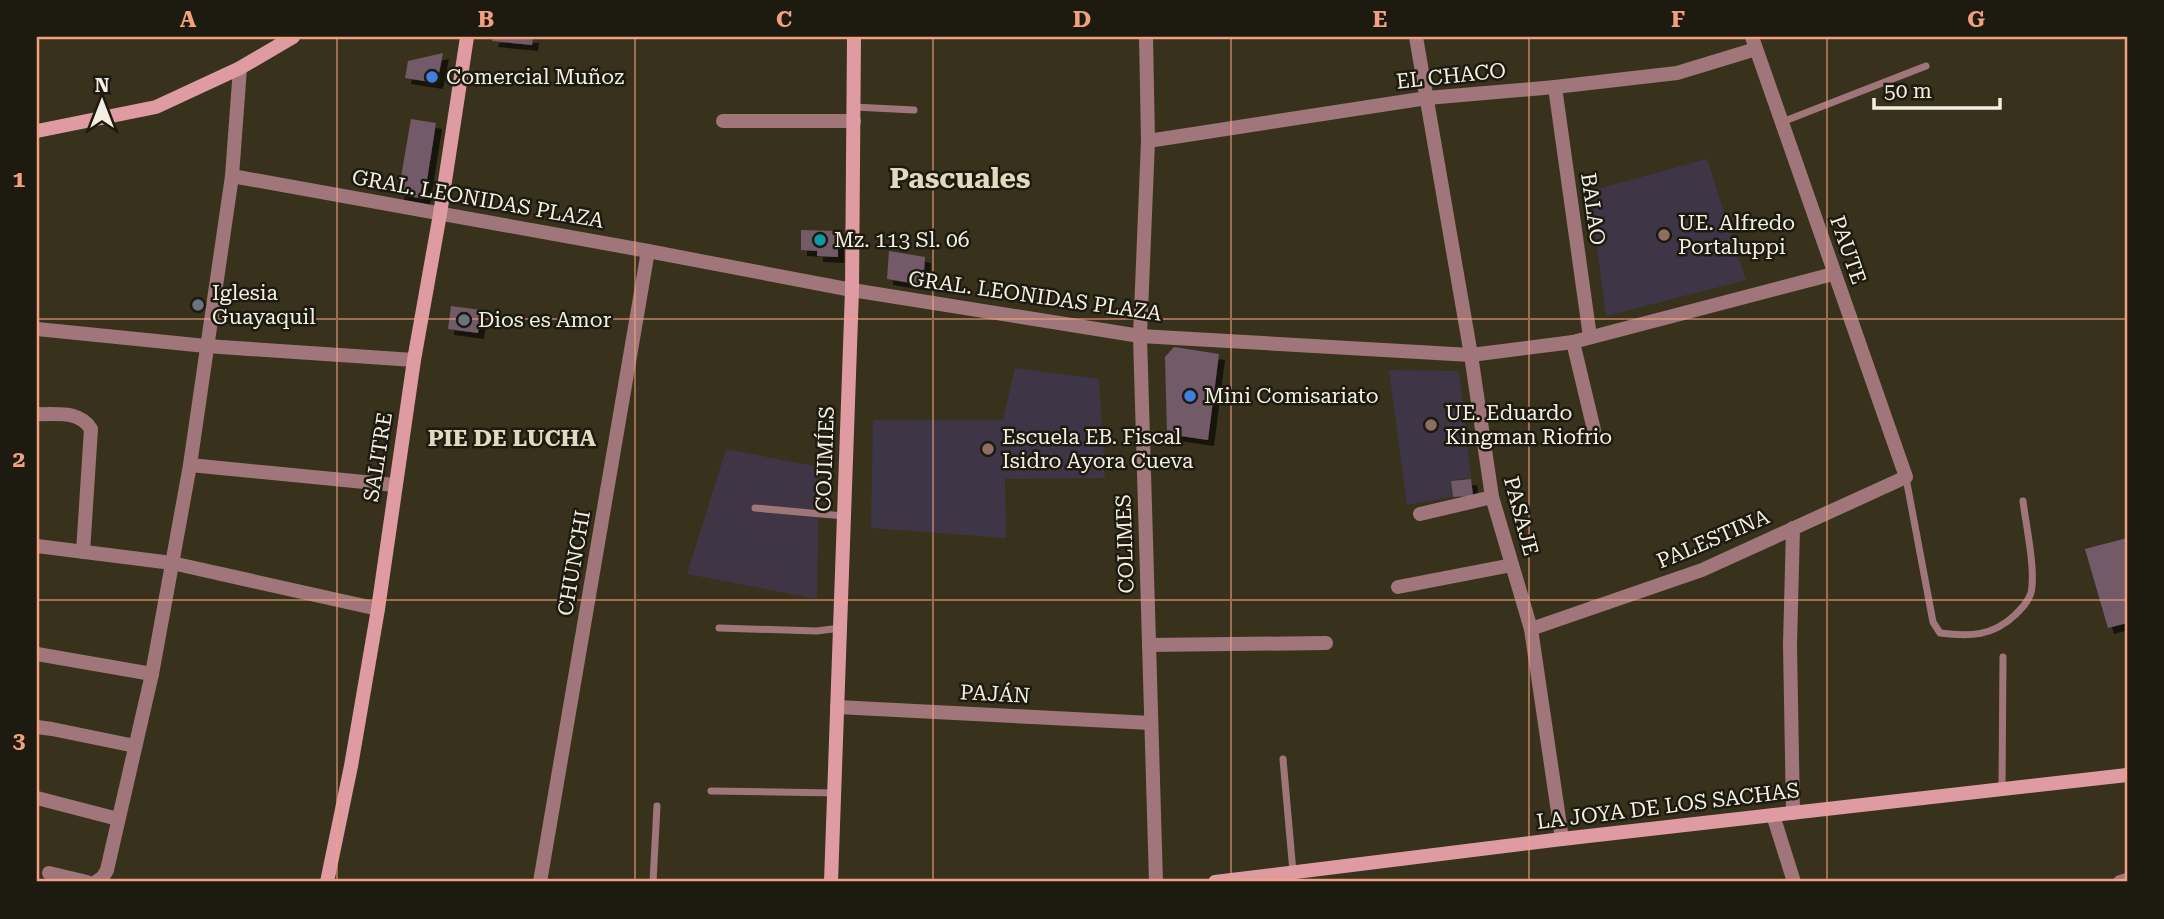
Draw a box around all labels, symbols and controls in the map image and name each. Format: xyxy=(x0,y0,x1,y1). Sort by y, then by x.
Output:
text: A xyxy=(180,6,197,33)
text: B xyxy=(478,6,494,33)
text: C xyxy=(776,6,792,33)
text: D xyxy=(1073,6,1091,33)
text: E xyxy=(1373,6,1387,33)
text: F xyxy=(1671,6,1685,33)
text: G xyxy=(1967,6,1985,33)
street label: EL CHACO xyxy=(1395,58,1507,94)
place label: Comercial Muñoz xyxy=(446,65,624,89)
north arrow xyxy=(66,66,136,136)
scale bar xyxy=(1874,66,2000,110)
marker: Comercial Muñoz xyxy=(424,69,440,85)
text: N xyxy=(95,74,110,97)
text: 50 m xyxy=(1884,79,1932,103)
district label: Pascuales xyxy=(889,162,1031,195)
street label: GRAL. LEONIDAS PLAZA xyxy=(350,165,606,233)
text: 1 xyxy=(13,166,26,193)
street label: BALAO xyxy=(1576,171,1610,247)
place label: UE. Alfredo Portaluppi xyxy=(1678,211,1795,259)
street label: PAUTE xyxy=(1825,213,1871,287)
marker: UE. Alfredo Portaluppi xyxy=(1656,227,1672,243)
place label: Mz. 113 Sl. 06 xyxy=(834,228,969,252)
marker: Mz. 113 Sl. 06 xyxy=(812,232,828,248)
street label: GRAL. LEONIDAS PLAZA xyxy=(907,266,1163,326)
place label: Iglesia Guayaquil xyxy=(212,281,316,329)
marker: Iglesia Guayaquil xyxy=(190,297,206,313)
place label: Dios es Amor xyxy=(478,308,612,332)
marker: Dios es Amor xyxy=(456,312,472,328)
place label: Mini Comisariato xyxy=(1204,384,1379,408)
marker: Mini Comisariato xyxy=(1182,388,1198,404)
place label: UE. Eduardo Kingman Riofrio xyxy=(1445,401,1612,449)
street label: COJIMÍES xyxy=(810,406,839,512)
street label: SALITRE xyxy=(359,410,397,504)
marker: UE. Eduardo Kingman Riofrio xyxy=(1423,417,1439,433)
district label: PIE DE LUCHA xyxy=(428,425,597,452)
place label: Escuela EB. Fiscal Isidro Ayora Cueva xyxy=(1002,425,1194,473)
marker: Escuela EB. Fiscal Isidro Ayora Cueva xyxy=(980,441,996,457)
text: 2 xyxy=(13,446,25,473)
street label: PASAJE xyxy=(1499,474,1543,558)
street label: COLIMES xyxy=(1111,494,1139,594)
street label: PALESTINA xyxy=(1653,504,1773,573)
street label: CHUNCHI xyxy=(553,508,595,618)
street label: PAJÁN xyxy=(959,679,1031,708)
text: 3 xyxy=(13,727,26,754)
street label: LA JOYA DE LOS SACHAS xyxy=(1535,778,1801,834)

